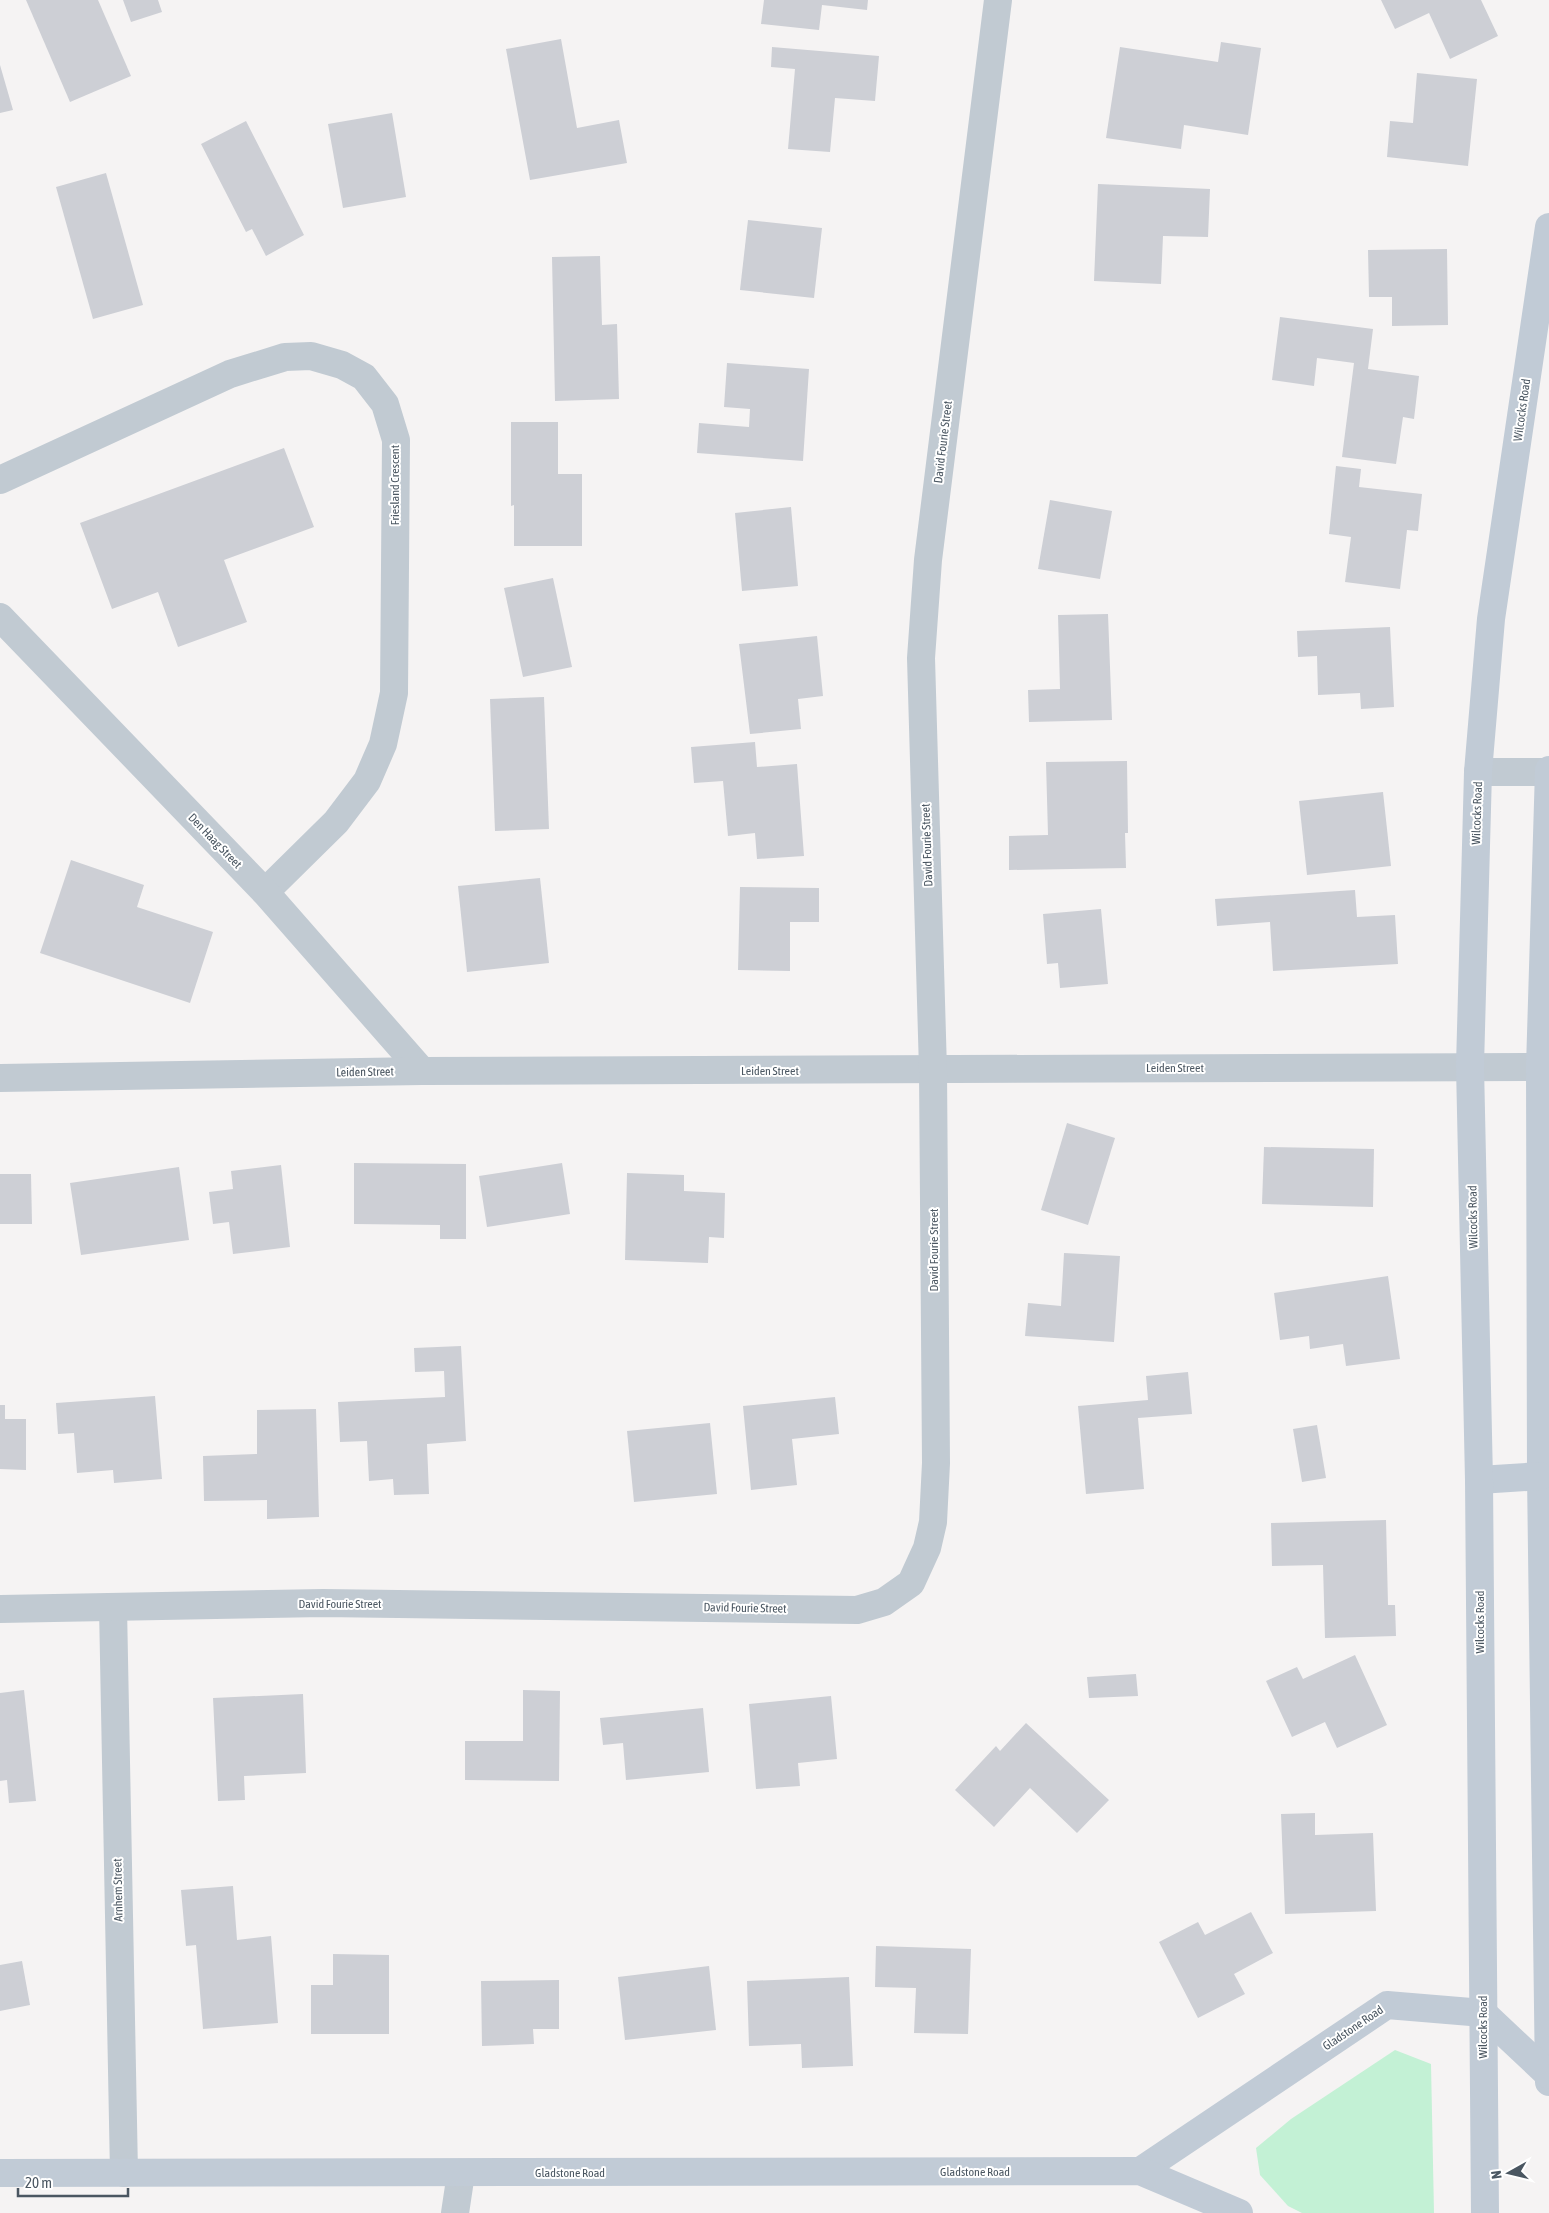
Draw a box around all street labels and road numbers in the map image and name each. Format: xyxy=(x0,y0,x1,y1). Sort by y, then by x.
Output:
street label: Wilcocks Road xyxy=(1511,378,1533,442)
street label: David Fourie Street xyxy=(931,399,955,484)
street label: Friesland Crescent xyxy=(388,444,402,525)
street label: Wilcocks Road xyxy=(1469,781,1485,845)
street label: David Fourie Street xyxy=(919,803,935,887)
street label: Den Haag Street xyxy=(185,811,245,872)
street label: Leiden Street xyxy=(1146,1061,1204,1075)
street label: Leiden Street xyxy=(336,1064,395,1080)
street label: Leiden Street xyxy=(741,1064,799,1078)
street label: Wilcocks Road xyxy=(1465,1185,1481,1249)
street label: David Fourie Street xyxy=(927,1208,941,1292)
street label: Wilcocks Road xyxy=(1473,1590,1487,1654)
street label: David Fourie Street xyxy=(298,1597,382,1611)
street label: David Fourie Street xyxy=(703,1600,787,1616)
street label: Arnhem Street xyxy=(110,1858,126,1922)
street label: Wilcocks Road xyxy=(1476,1995,1490,2059)
street label: Gladstone Road xyxy=(1320,2003,1386,2053)
street label: Gladstone Road xyxy=(940,2165,1010,2179)
street label: Gladstone Road xyxy=(535,2166,605,2180)

